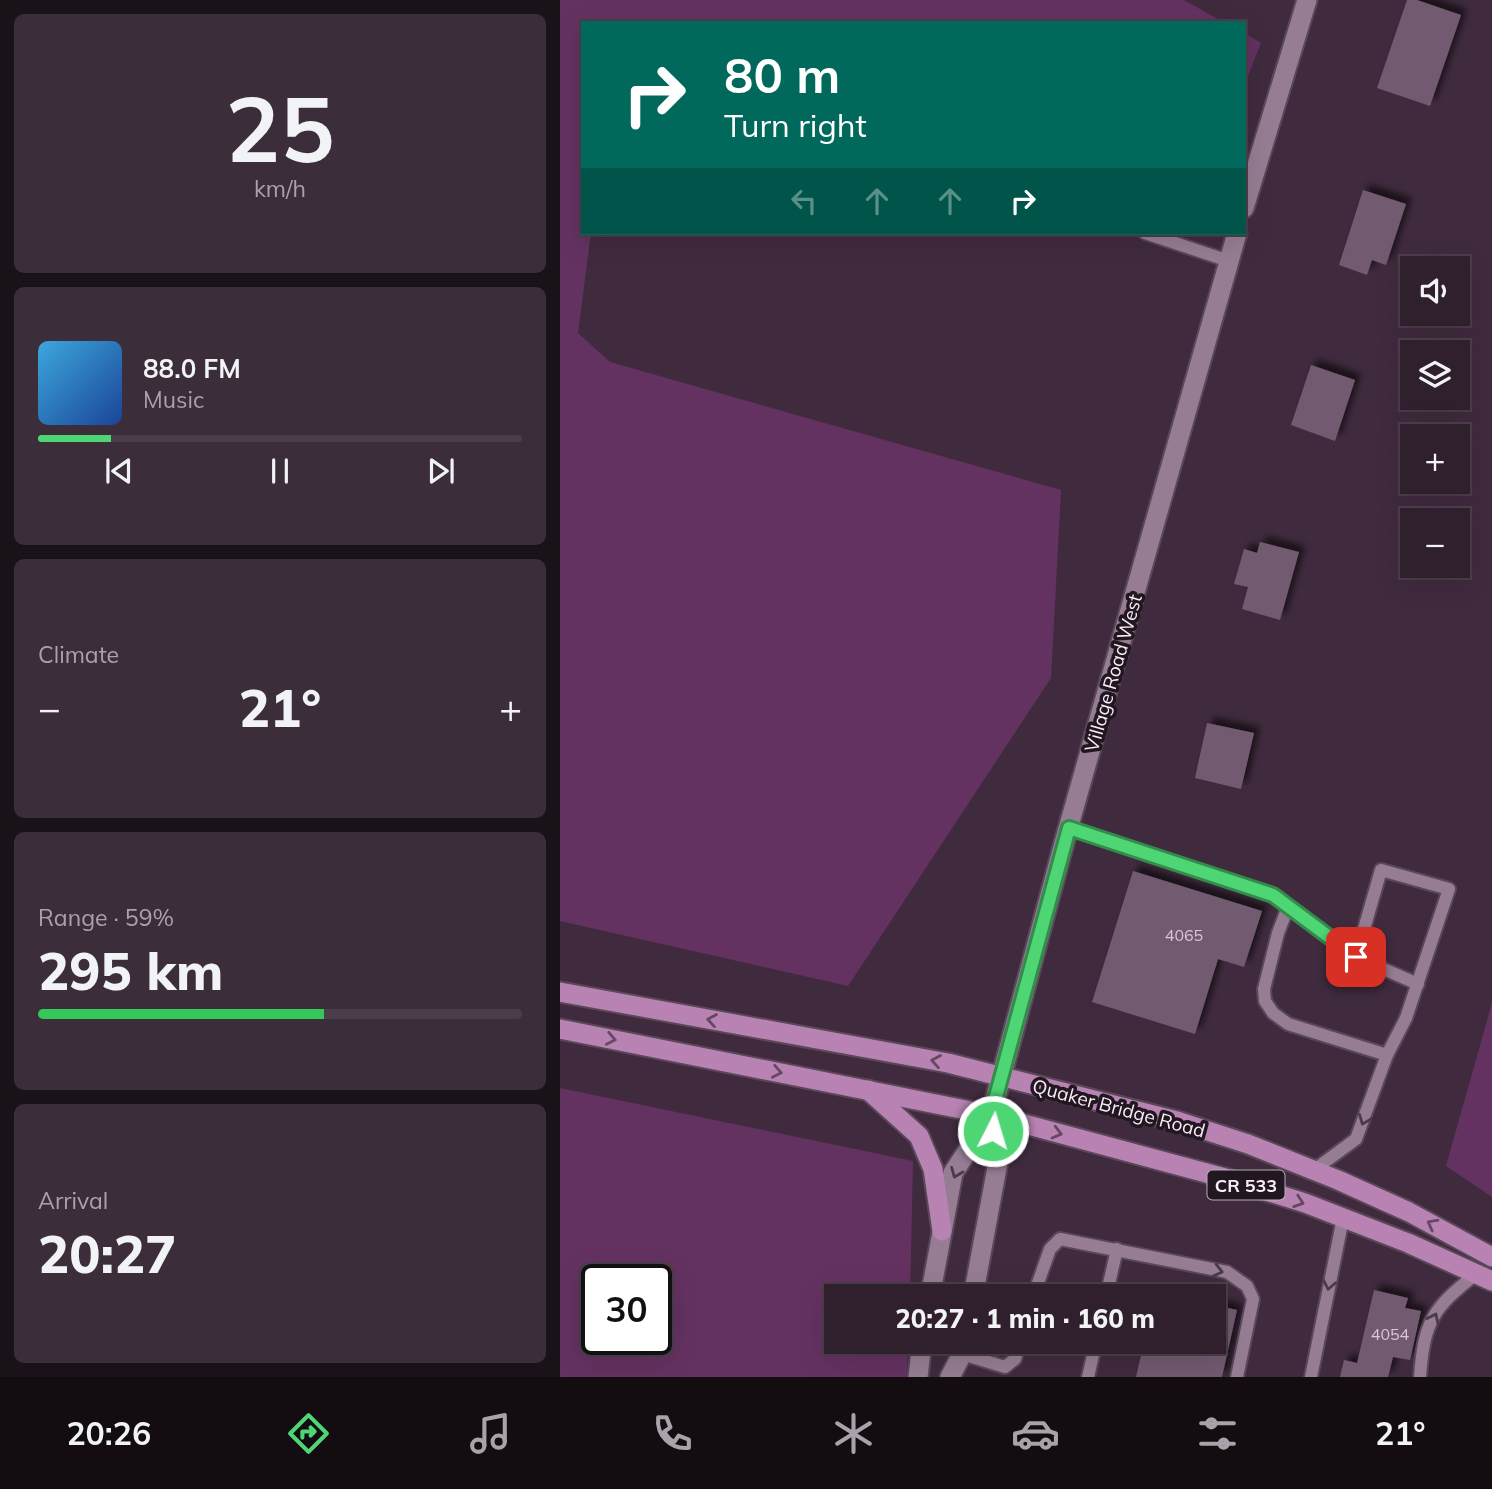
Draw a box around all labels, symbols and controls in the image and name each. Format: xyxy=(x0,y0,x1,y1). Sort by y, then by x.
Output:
text: 80 m xyxy=(724,44,840,105)
icon: right xyxy=(609,49,700,140)
text: 25 xyxy=(225,71,335,185)
text: Turn right xyxy=(724,105,867,145)
text: km/h xyxy=(254,174,306,203)
icon: left xyxy=(785,182,823,220)
icon: ahead xyxy=(858,182,896,220)
icon: ahead xyxy=(931,182,969,220)
icon: right xyxy=(1004,182,1042,220)
map controls xyxy=(1400,256,1470,578)
button: sound xyxy=(1400,256,1470,326)
button: layers xyxy=(1400,340,1470,410)
text: 88.0 FM xyxy=(143,352,241,385)
text: Music xyxy=(143,385,204,414)
button: + xyxy=(1400,424,1470,494)
icon: previous xyxy=(100,452,138,490)
icon: pause xyxy=(261,452,299,490)
icon: next xyxy=(422,452,460,490)
button: − xyxy=(1400,508,1470,578)
street label: Village Road West xyxy=(1079,591,1147,755)
text: Climate xyxy=(38,640,119,669)
text: 21° xyxy=(239,675,321,740)
text: − xyxy=(38,684,61,732)
text: + xyxy=(499,684,522,732)
text: Range · 59% xyxy=(38,903,174,932)
house number: 4065 xyxy=(1165,925,1203,945)
pin xyxy=(1326,927,1386,987)
text: 295 km xyxy=(38,938,223,1003)
icon: arrive xyxy=(1337,938,1375,976)
one-way arrow xyxy=(706,1013,718,1028)
one-way arrow xyxy=(605,1030,617,1045)
one-way arrow xyxy=(930,1054,942,1069)
one-way arrow xyxy=(771,1063,783,1078)
street label: Quaker Bridge Road xyxy=(1030,1073,1208,1143)
position arrow xyxy=(956,1094,1030,1168)
one-way arrow xyxy=(1358,1113,1372,1125)
one-way arrow xyxy=(1050,1124,1062,1139)
one-way arrow xyxy=(950,1166,964,1178)
road number: CR 533 xyxy=(1208,1170,1284,1200)
text: Arrival xyxy=(38,1186,108,1215)
one-way arrow xyxy=(1292,1194,1305,1208)
one-way arrow xyxy=(1427,1219,1439,1233)
text: 20:27 xyxy=(38,1221,176,1286)
one-way arrow xyxy=(1212,1263,1224,1277)
speed limit sign: 30 xyxy=(581,1264,672,1355)
one-way arrow xyxy=(1323,1279,1338,1291)
text: 20:27 · 1 min · 160 m xyxy=(895,1302,1155,1335)
one-way arrow xyxy=(1425,1312,1439,1325)
house number: 4054 xyxy=(1371,1324,1410,1344)
icon: directions xyxy=(284,1409,333,1458)
icon: music xyxy=(466,1409,515,1458)
icon: phone xyxy=(648,1409,697,1458)
icon: climate xyxy=(829,1409,878,1458)
icon: car xyxy=(1011,1409,1060,1458)
icon: filters xyxy=(1193,1409,1242,1458)
text: 20:26 xyxy=(66,1413,151,1453)
text: 21° xyxy=(1375,1413,1425,1453)

